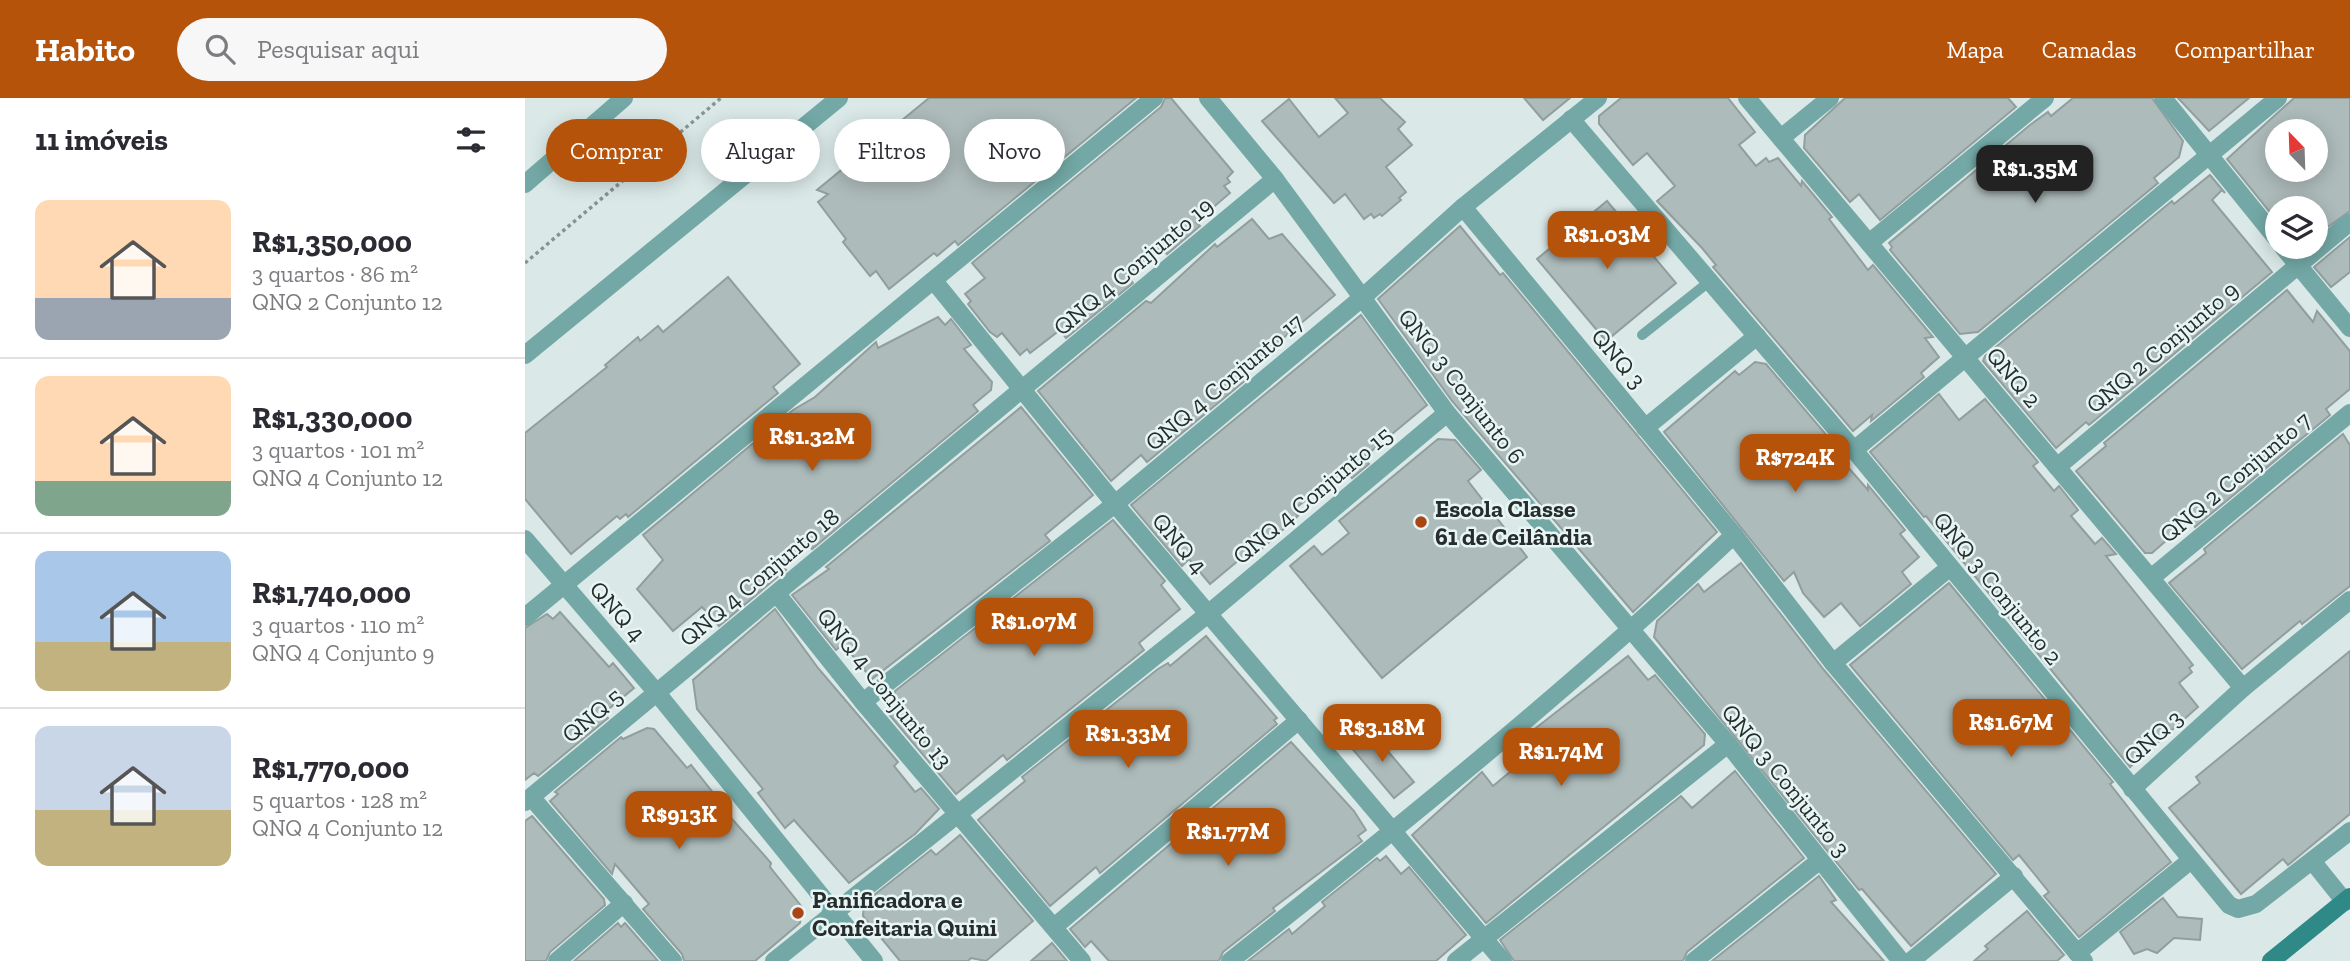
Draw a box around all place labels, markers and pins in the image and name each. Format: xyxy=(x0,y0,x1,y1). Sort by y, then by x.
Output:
pin: R$1.35M xyxy=(1970,146,2100,205)
pin: R$1.03M xyxy=(1542,212,1672,271)
pin: R$1.32M xyxy=(747,414,877,473)
pin: R$724K xyxy=(1738,434,1852,494)
place label: Escola Classe 61 de Ceilândia xyxy=(1435,494,1592,551)
marker: Escola Classe 61 de Ceilândia xyxy=(1413,514,1429,530)
pin: R$1.07M xyxy=(969,598,1099,658)
pin: R$1.67M xyxy=(1946,700,2076,759)
pin: R$3.18M xyxy=(1317,704,1447,764)
pin: R$1.33M xyxy=(1063,710,1193,770)
pin: R$1.74M xyxy=(1496,728,1626,788)
pin: R$913K xyxy=(622,792,736,851)
pin: R$1.77M xyxy=(1163,808,1293,868)
place label: Panificadora e Confeitaria Quini xyxy=(812,885,997,942)
marker: Panificadora e Confeitaria Quini xyxy=(790,905,806,921)

